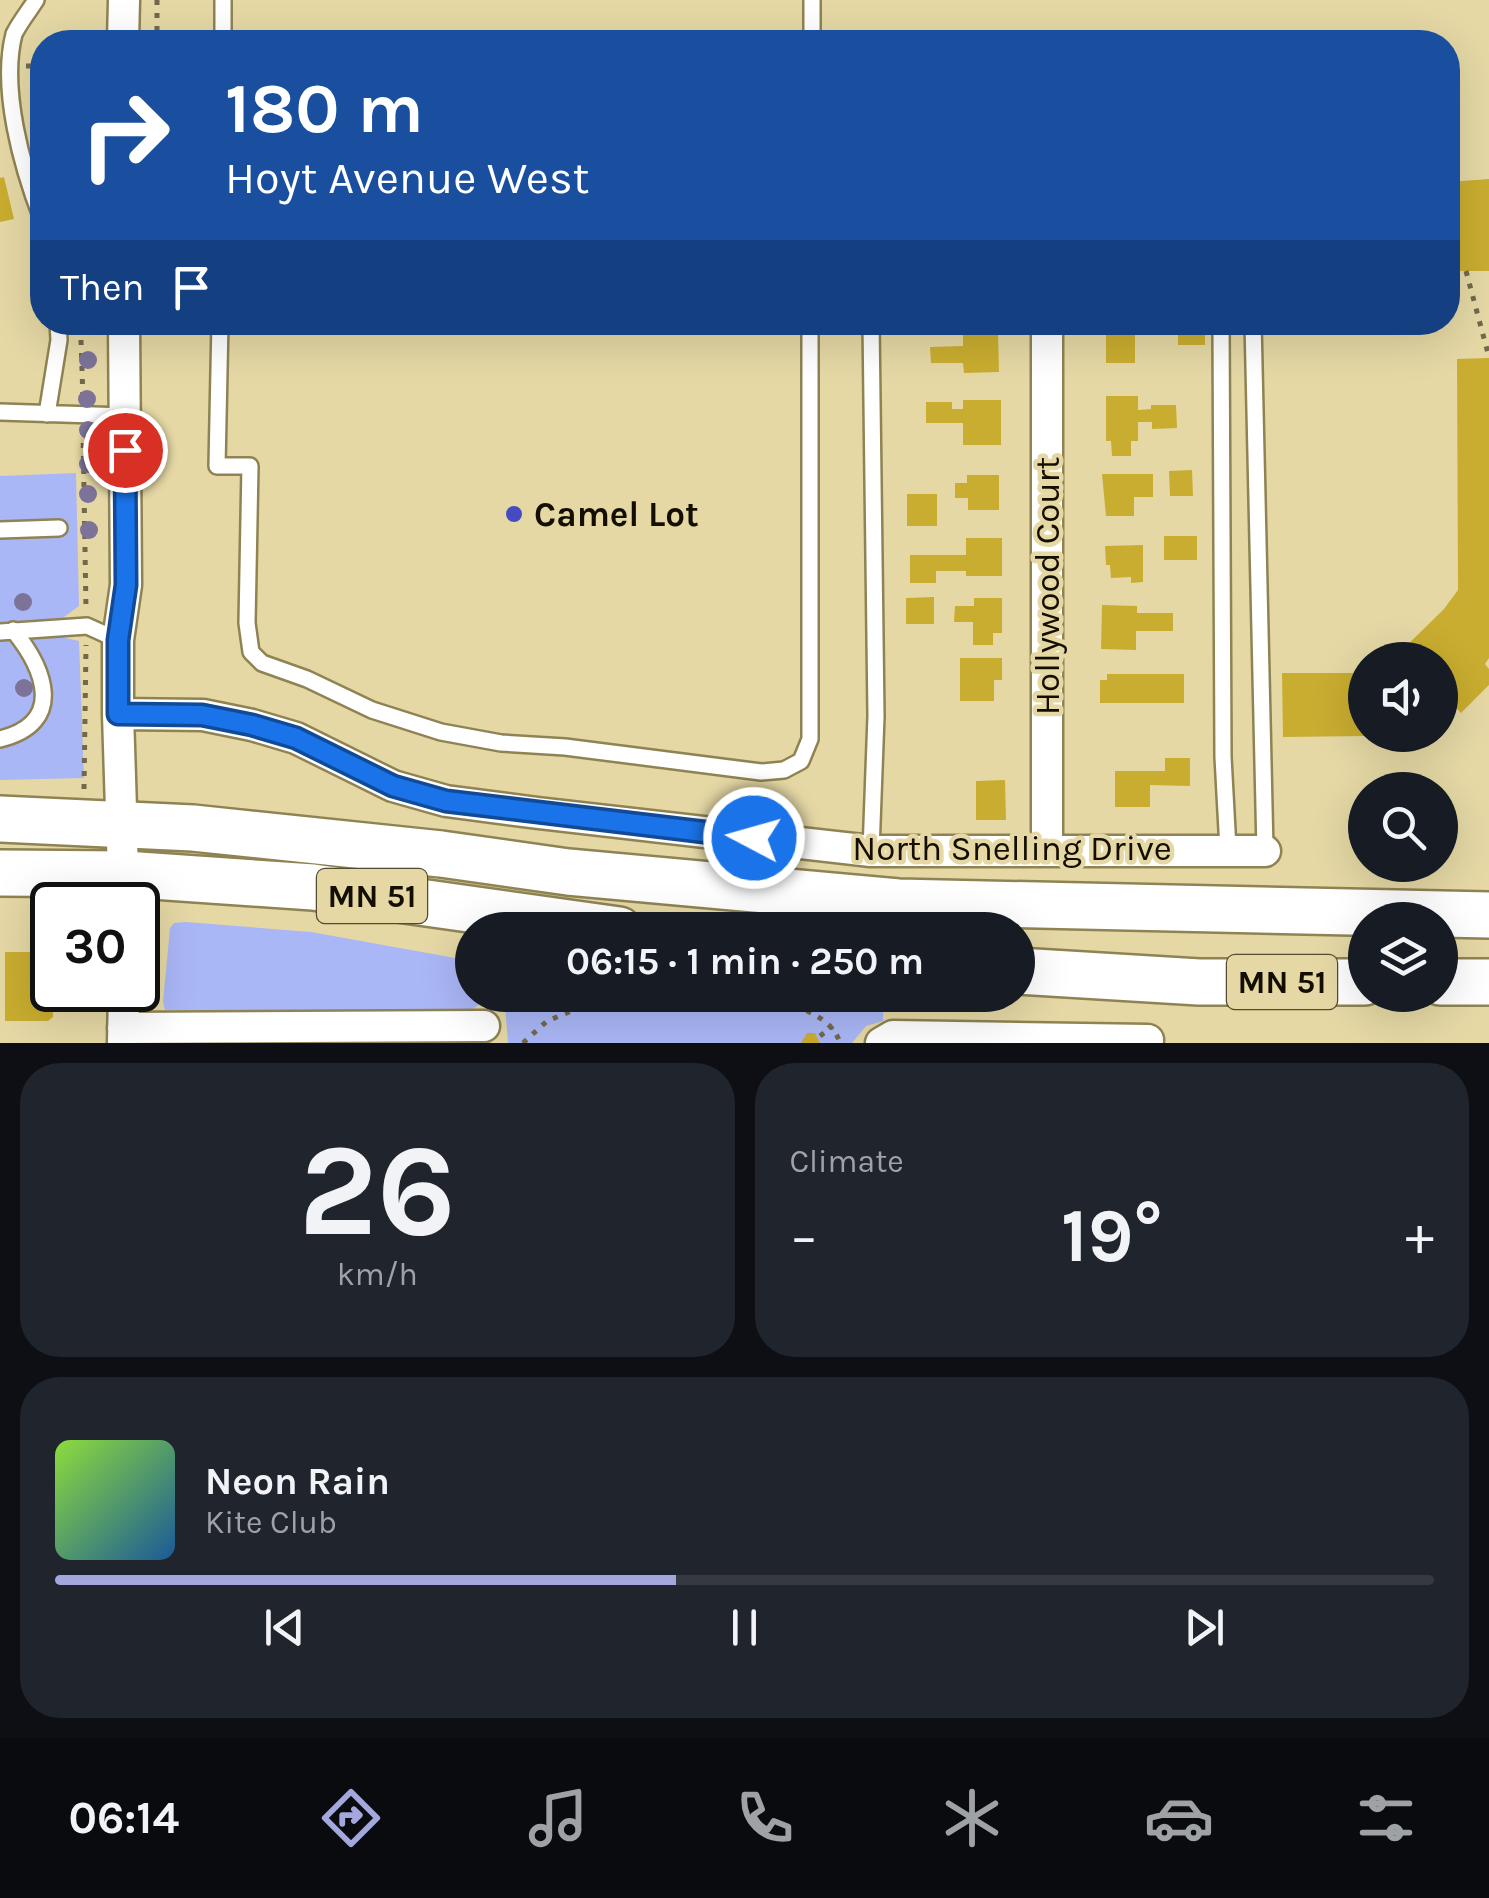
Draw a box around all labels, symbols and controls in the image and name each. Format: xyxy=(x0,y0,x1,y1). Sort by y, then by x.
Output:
text: 180 m xyxy=(225,68,424,150)
icon: right xyxy=(60,70,190,200)
text: Hoyt Avenue West xyxy=(225,152,589,204)
icon: arrive xyxy=(164,260,219,315)
text: Then xyxy=(60,265,144,310)
pin xyxy=(83,408,168,493)
icon: arrive xyxy=(98,423,153,478)
street label: Hollywood Court xyxy=(1027,457,1068,715)
place label: Camel Lot xyxy=(534,494,699,535)
marker: Camel Lot xyxy=(503,503,525,525)
map controls xyxy=(1348,642,1458,1012)
button: sound xyxy=(1348,642,1458,752)
button: search xyxy=(1348,772,1458,882)
position arrow xyxy=(702,786,806,890)
street label: North Snelling Drive xyxy=(852,828,1172,869)
road number: MN 51 xyxy=(317,869,427,923)
speed limit sign: 30 xyxy=(30,882,160,1012)
button: layers xyxy=(1348,902,1458,1012)
text: 06:15 · 1 min · 250 m xyxy=(566,939,924,984)
road number: MN 51 xyxy=(1227,955,1337,1009)
text: 26 xyxy=(298,1115,456,1267)
text: Climate xyxy=(790,1143,904,1180)
text: 19° xyxy=(1061,1192,1163,1280)
text: − xyxy=(790,1204,818,1268)
text: + xyxy=(1405,1204,1434,1268)
text: km/h xyxy=(337,1256,418,1293)
text: Neon Rain xyxy=(205,1459,390,1504)
text: Kite Club xyxy=(205,1504,337,1541)
icon: previous xyxy=(257,1600,312,1655)
icon: pause xyxy=(717,1600,772,1655)
icon: next xyxy=(1177,1600,1232,1655)
icon: directions xyxy=(316,1783,386,1853)
icon: music xyxy=(523,1783,593,1853)
icon: phone xyxy=(730,1783,800,1853)
icon: climate xyxy=(937,1783,1007,1853)
icon: car xyxy=(1144,1783,1214,1853)
icon: filters xyxy=(1351,1783,1421,1853)
text: 06:14 xyxy=(68,1792,179,1844)

